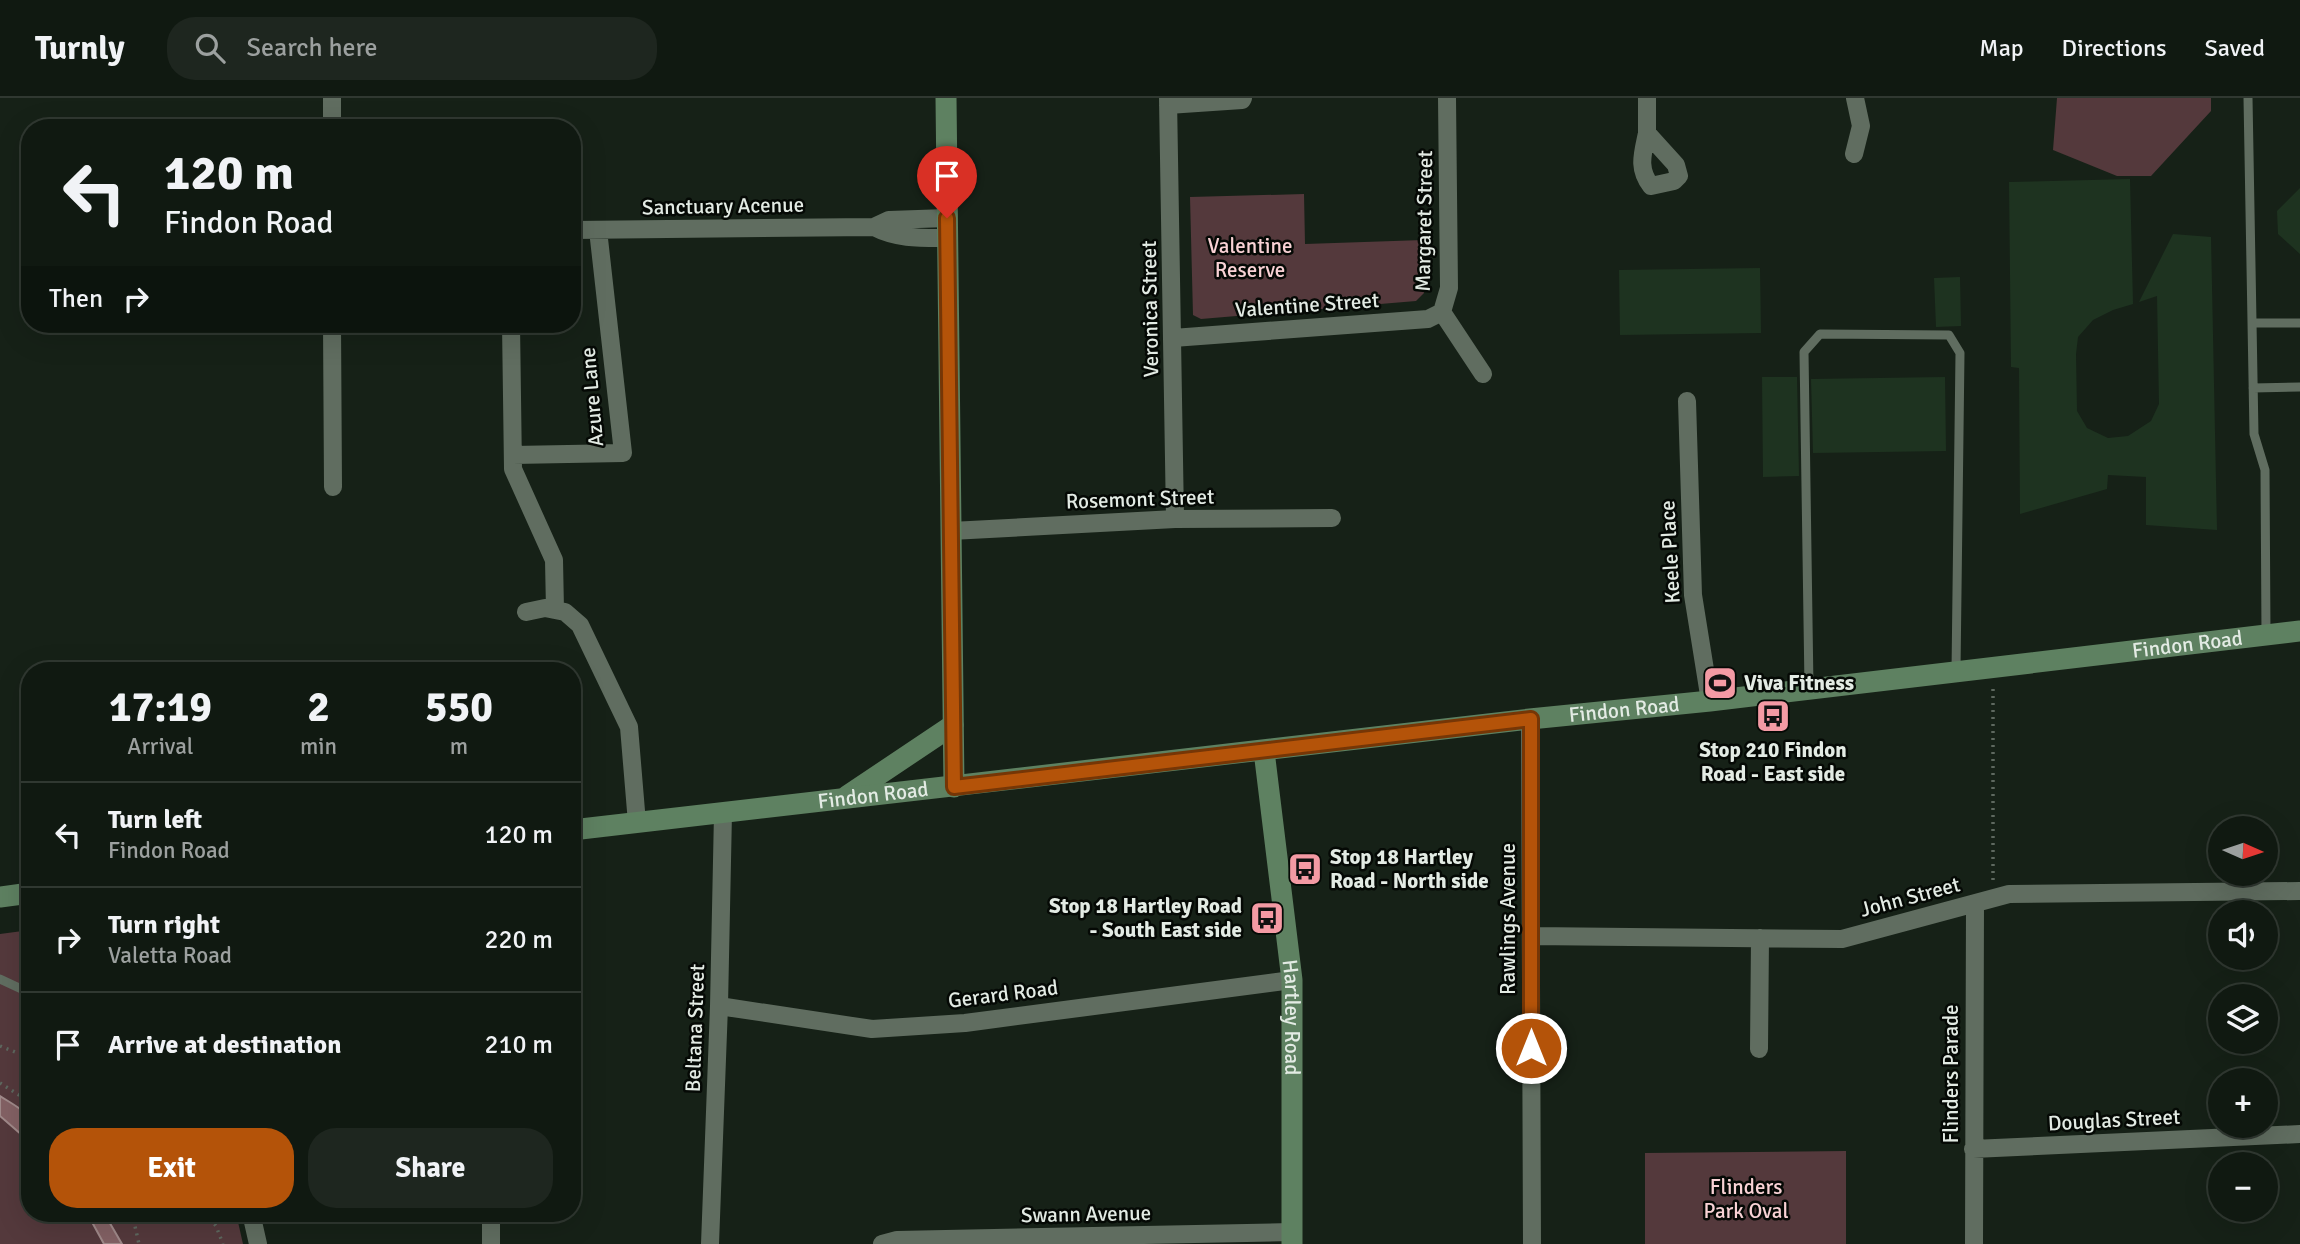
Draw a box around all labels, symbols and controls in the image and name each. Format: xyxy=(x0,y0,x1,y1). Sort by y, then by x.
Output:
search box xyxy=(167,17,657,80)
text: Turnly xyxy=(35,28,125,69)
icon: search xyxy=(191,29,229,67)
text: Search here xyxy=(247,32,378,64)
text: Map xyxy=(1979,33,2024,63)
text: Directions xyxy=(2062,33,2167,63)
text: Saved xyxy=(2205,33,2265,63)
text: 120 m xyxy=(164,143,294,203)
pin xyxy=(917,146,977,218)
icon: left xyxy=(49,147,140,238)
street label: Margaret Street xyxy=(1410,150,1438,292)
icon: arrive xyxy=(928,157,966,195)
street label: Sanctuary Acenue xyxy=(642,192,804,220)
text: Findon Road xyxy=(164,203,333,242)
park label: Valentine Reserve xyxy=(1208,233,1292,283)
street label: Veronica Street xyxy=(1136,240,1164,378)
icon: right xyxy=(117,280,155,318)
text: Then xyxy=(49,283,103,315)
street label: Valentine Street xyxy=(1234,287,1380,323)
street label: Azure Lane xyxy=(575,346,609,448)
street label: Rosemont Street xyxy=(1065,483,1215,515)
street label: Keele Place xyxy=(1654,500,1686,604)
street label: Findon Road xyxy=(2131,625,2244,664)
sports icon: Viva Fitness xyxy=(1701,664,1739,702)
place label: Viva Fitness xyxy=(1744,670,1854,696)
text: 17:19 xyxy=(109,682,212,733)
text: 2 xyxy=(307,682,330,733)
text: 550 xyxy=(425,682,493,733)
street label: Findon Road xyxy=(1567,691,1681,728)
bus stop icon: Stop 210 Findon Road - East side xyxy=(1754,697,1792,735)
text: Arrival xyxy=(127,732,194,761)
text: min xyxy=(300,732,337,761)
text: m xyxy=(450,732,468,761)
place label: Stop 210 Findon Road - East side xyxy=(1699,737,1847,787)
street label: Findon Road xyxy=(816,776,930,814)
text: Turn left xyxy=(108,804,202,836)
icon: left xyxy=(49,816,87,854)
north arrow xyxy=(2208,816,2278,886)
map controls xyxy=(2208,816,2278,1222)
text: 120 m xyxy=(484,819,553,851)
text: Findon Road xyxy=(108,836,230,865)
street label: Rawlings Avenue xyxy=(1495,843,1521,995)
place label: Stop 18 Hartley Road - North side xyxy=(1330,844,1489,894)
bus stop icon: Stop 18 Hartley Road - North side xyxy=(1286,850,1324,888)
street label: John Street xyxy=(1857,871,1963,923)
place label: Stop 18 Hartley Road - South East side xyxy=(1049,893,1242,943)
bus stop icon: Stop 18 Hartley Road - South East side xyxy=(1248,899,1286,937)
button: sound xyxy=(2208,900,2278,970)
text: Turn right xyxy=(108,909,220,941)
icon: right xyxy=(49,921,87,959)
text: 220 m xyxy=(484,924,553,956)
text: Valetta Road xyxy=(108,941,232,970)
street label: Hartley Road xyxy=(1277,958,1305,1075)
street label: Beltana Street xyxy=(680,963,710,1093)
street label: Gerard Road xyxy=(947,974,1059,1014)
button: layers xyxy=(2208,984,2278,1054)
street label: Flinders Parade xyxy=(1938,1004,1964,1144)
position arrow xyxy=(1494,1011,1568,1085)
icon: arrive xyxy=(49,1026,87,1064)
text: Arrive at destination xyxy=(108,1029,341,1061)
text: 210 m xyxy=(484,1029,553,1061)
button: + xyxy=(2208,1068,2278,1138)
street label: Douglas Street xyxy=(2047,1104,2181,1136)
button: Exit xyxy=(49,1128,294,1208)
button: Share xyxy=(308,1128,553,1208)
button: − xyxy=(2208,1152,2278,1222)
park label: Flinders Park Oval xyxy=(1703,1174,1789,1224)
street label: Swann Avenue xyxy=(1021,1200,1151,1228)

